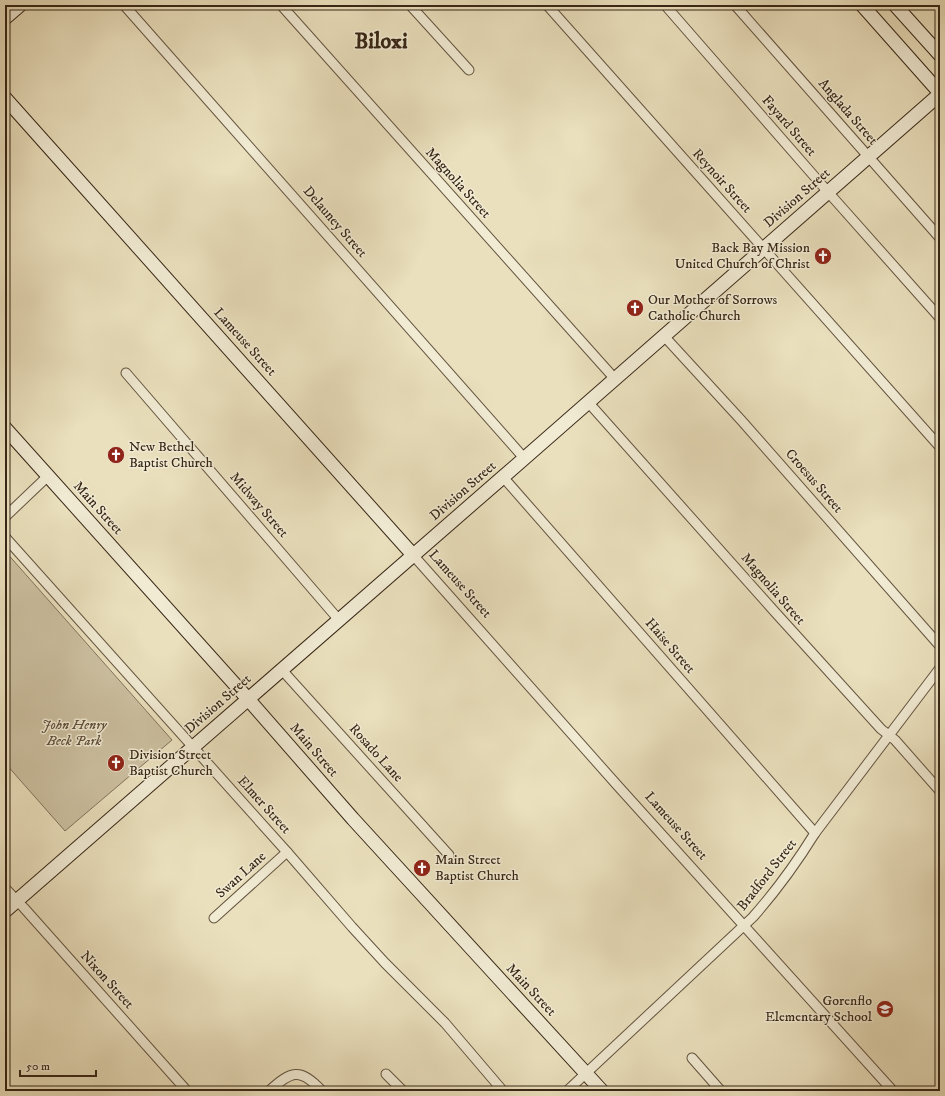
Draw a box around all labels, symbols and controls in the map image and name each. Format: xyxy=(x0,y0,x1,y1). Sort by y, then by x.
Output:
district label: Biloxi xyxy=(354,28,408,55)
street label: Anglada Street xyxy=(814,75,882,149)
street label: Fayard Street xyxy=(758,92,821,161)
street label: Magnolia Street xyxy=(421,144,495,223)
street label: Reynoir Street xyxy=(688,145,756,217)
street label: Division Street xyxy=(760,164,834,232)
street label: Delauney Street xyxy=(299,183,371,262)
place label: Back Bay Mission United Church of Christ xyxy=(675,239,811,273)
church icon: Back Bay Mission United Church of Christ xyxy=(813,246,833,266)
place label: Our Mother of Sorrows Catholic Church xyxy=(648,291,778,325)
church icon: Our Mother of Sorrows Catholic Church xyxy=(625,298,645,318)
street label: Lameuse Street xyxy=(210,304,281,380)
place label: New Bethel Baptist Church xyxy=(129,438,214,472)
church icon: New Bethel Baptist Church xyxy=(106,445,126,465)
street label: Croesus Street xyxy=(781,445,847,517)
street label: Division Street xyxy=(426,457,500,525)
street label: Midway Street xyxy=(226,469,293,542)
street label: Main Street xyxy=(69,478,127,539)
street label: Lameuse Street xyxy=(425,546,496,622)
street label: Magnolia Street xyxy=(737,549,809,629)
street label: Haise Street xyxy=(641,614,699,678)
street label: Division Street xyxy=(181,670,255,738)
park label: John Henry Beck Park xyxy=(41,716,108,750)
street label: Main Street xyxy=(286,719,343,781)
street label: Rosado Lane xyxy=(345,720,407,786)
place label: Division Street Baptist Church xyxy=(129,746,214,780)
church icon: Division Street Baptist Church xyxy=(106,753,126,773)
street label: Elmer Street xyxy=(233,772,295,838)
street label: Lameuse Street xyxy=(641,788,712,864)
street label: Bradford Street xyxy=(733,835,801,915)
street label: Swan Lane xyxy=(212,848,270,902)
place label: Main Street Baptist Church xyxy=(435,851,520,885)
church icon: Main Street Baptist Church xyxy=(412,858,432,878)
street label: Nixon Street xyxy=(76,947,138,1013)
street label: Main Street xyxy=(502,960,560,1021)
place label: Gorenflo Elementary School xyxy=(765,992,873,1026)
school or university icon: Gorenflo Elementary School xyxy=(875,999,895,1019)
scale bar xyxy=(20,1052,96,1078)
text: 50 m xyxy=(26,1059,50,1074)

